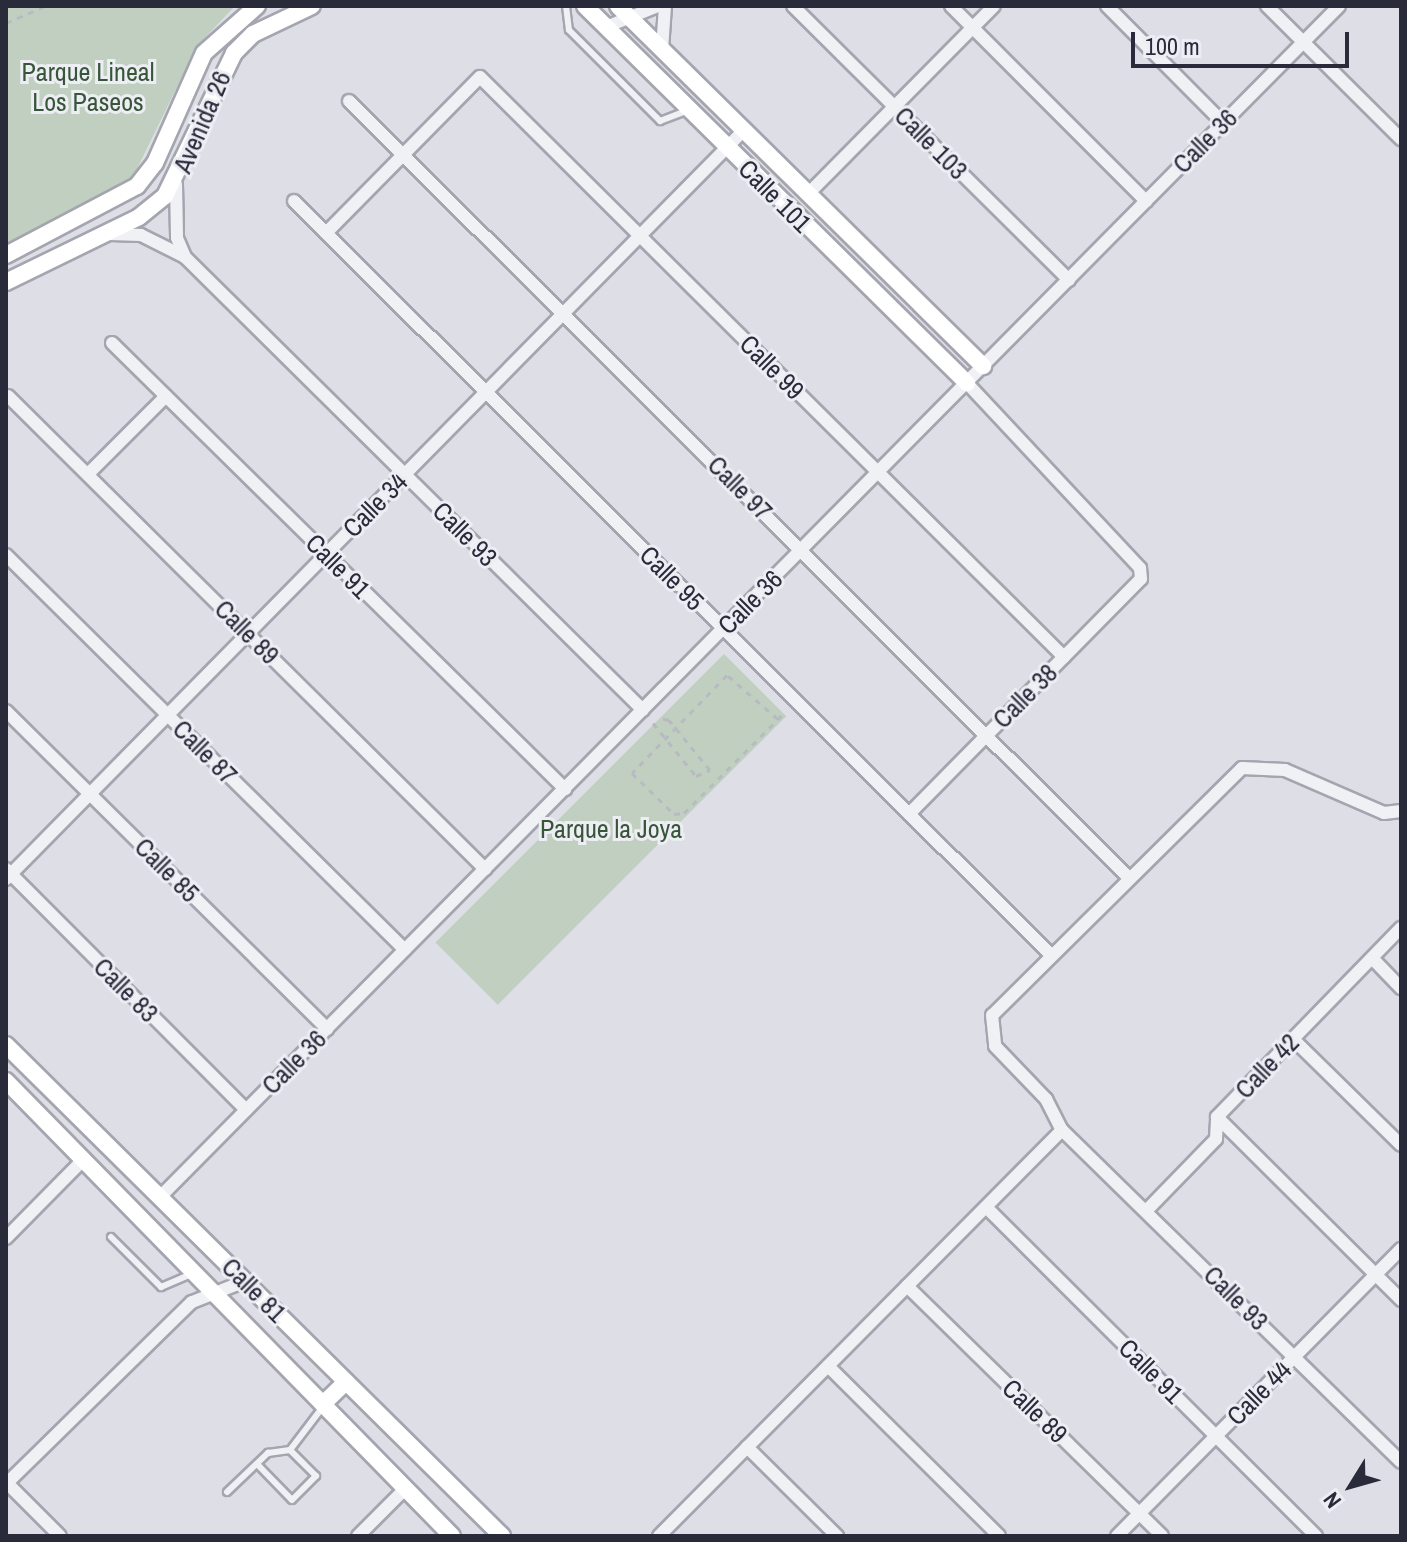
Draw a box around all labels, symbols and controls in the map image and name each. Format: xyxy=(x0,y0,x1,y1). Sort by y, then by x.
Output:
scale bar xyxy=(1135,16,1353,66)
text: 100 m xyxy=(1145,30,1200,62)
park label: Parque Lineal Los Paseos xyxy=(22,56,154,118)
street label: Avenida 26 xyxy=(167,66,237,178)
street label: Calle 103 xyxy=(888,100,974,186)
street label: Calle 36 xyxy=(1166,102,1244,180)
street label: Calle 101 xyxy=(732,153,818,239)
street label: Calle 99 xyxy=(733,328,811,406)
street label: Calle 97 xyxy=(701,449,779,527)
street label: Calle 34 xyxy=(336,466,414,544)
street label: Calle 93 xyxy=(426,495,504,573)
street label: Calle 91 xyxy=(299,527,377,605)
street label: Calle 95 xyxy=(633,539,711,617)
street label: Calle 36 xyxy=(711,563,789,641)
street label: Calle 89 xyxy=(208,593,286,671)
street label: Calle 38 xyxy=(986,657,1064,735)
street label: Calle 87 xyxy=(166,713,244,791)
park label: Parque la Joya xyxy=(540,813,682,845)
street label: Calle 85 xyxy=(128,831,206,909)
street label: Calle 83 xyxy=(87,951,165,1029)
street label: Calle 36 xyxy=(255,1023,333,1101)
street label: Calle 42 xyxy=(1229,1027,1305,1105)
street label: Calle 81 xyxy=(215,1251,293,1329)
street label: Calle 93 xyxy=(1197,1259,1275,1337)
street label: Calle 91 xyxy=(1112,1332,1190,1410)
street label: Calle 44 xyxy=(1220,1354,1298,1432)
street label: Calle 89 xyxy=(996,1373,1074,1449)
north arrow xyxy=(1311,1446,1391,1526)
text: N xyxy=(1316,1486,1348,1515)

